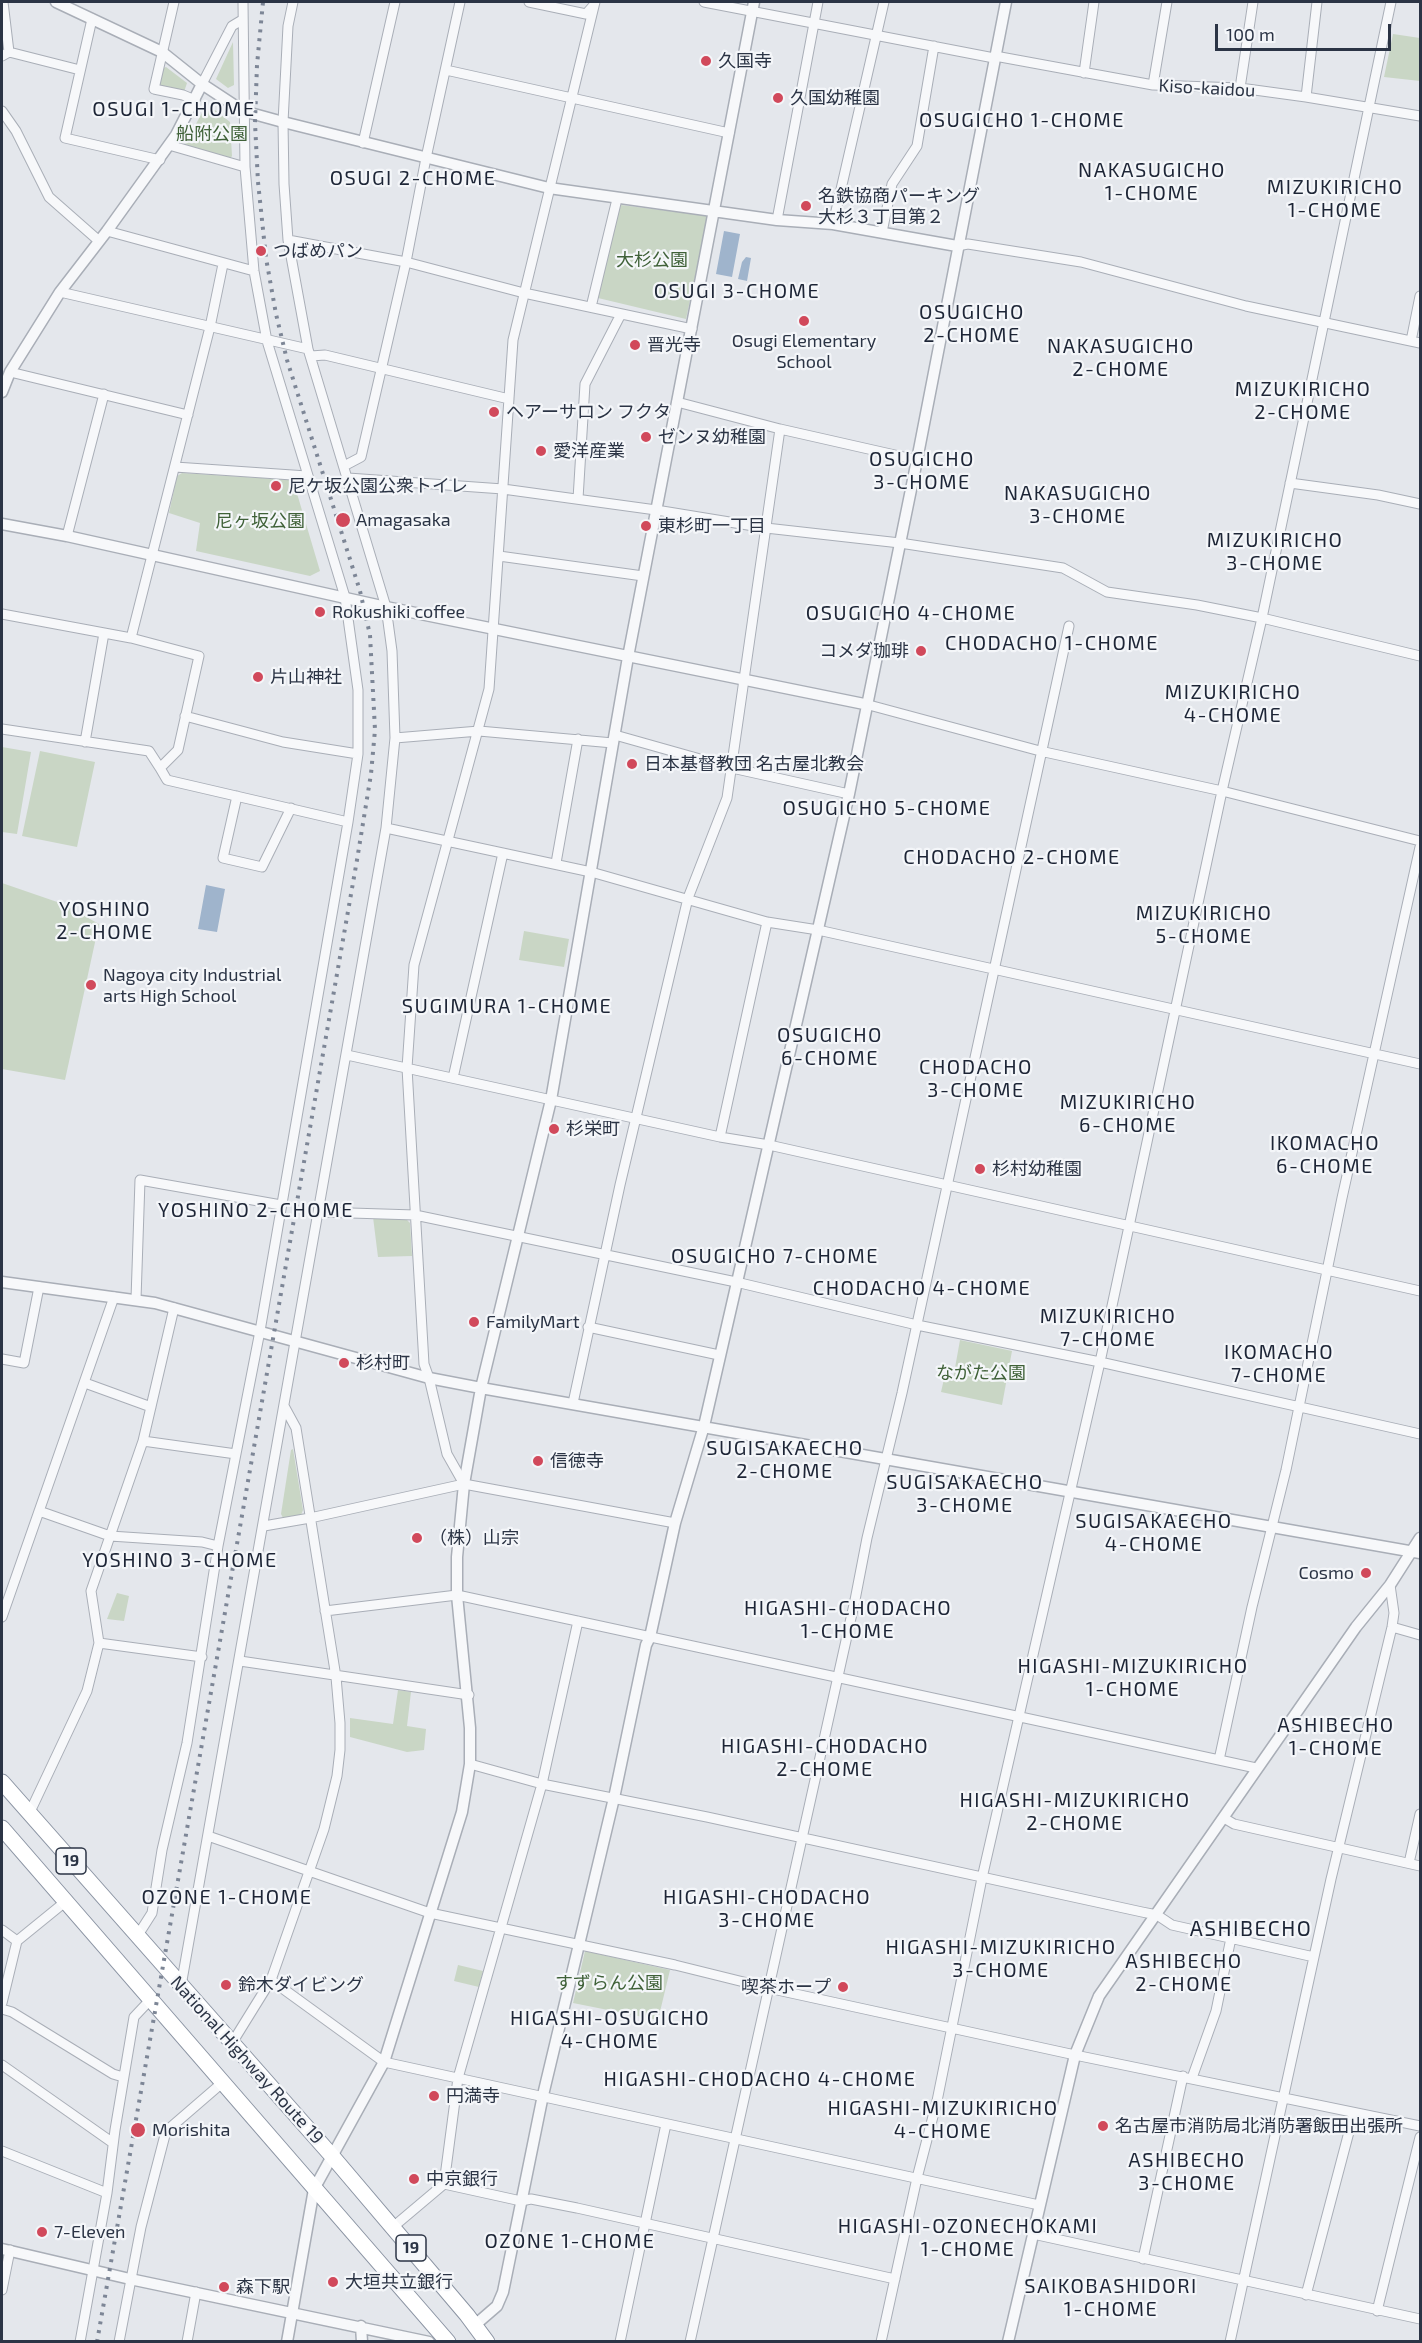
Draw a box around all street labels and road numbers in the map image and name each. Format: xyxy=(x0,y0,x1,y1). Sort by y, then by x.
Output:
street label: Kiso-kaidou xyxy=(1158,75,1256,101)
road number: 19 xyxy=(56,1848,86,1874)
street label: National Highway Route 19 xyxy=(166,1972,328,2148)
road number: 19 xyxy=(396,2235,426,2261)

